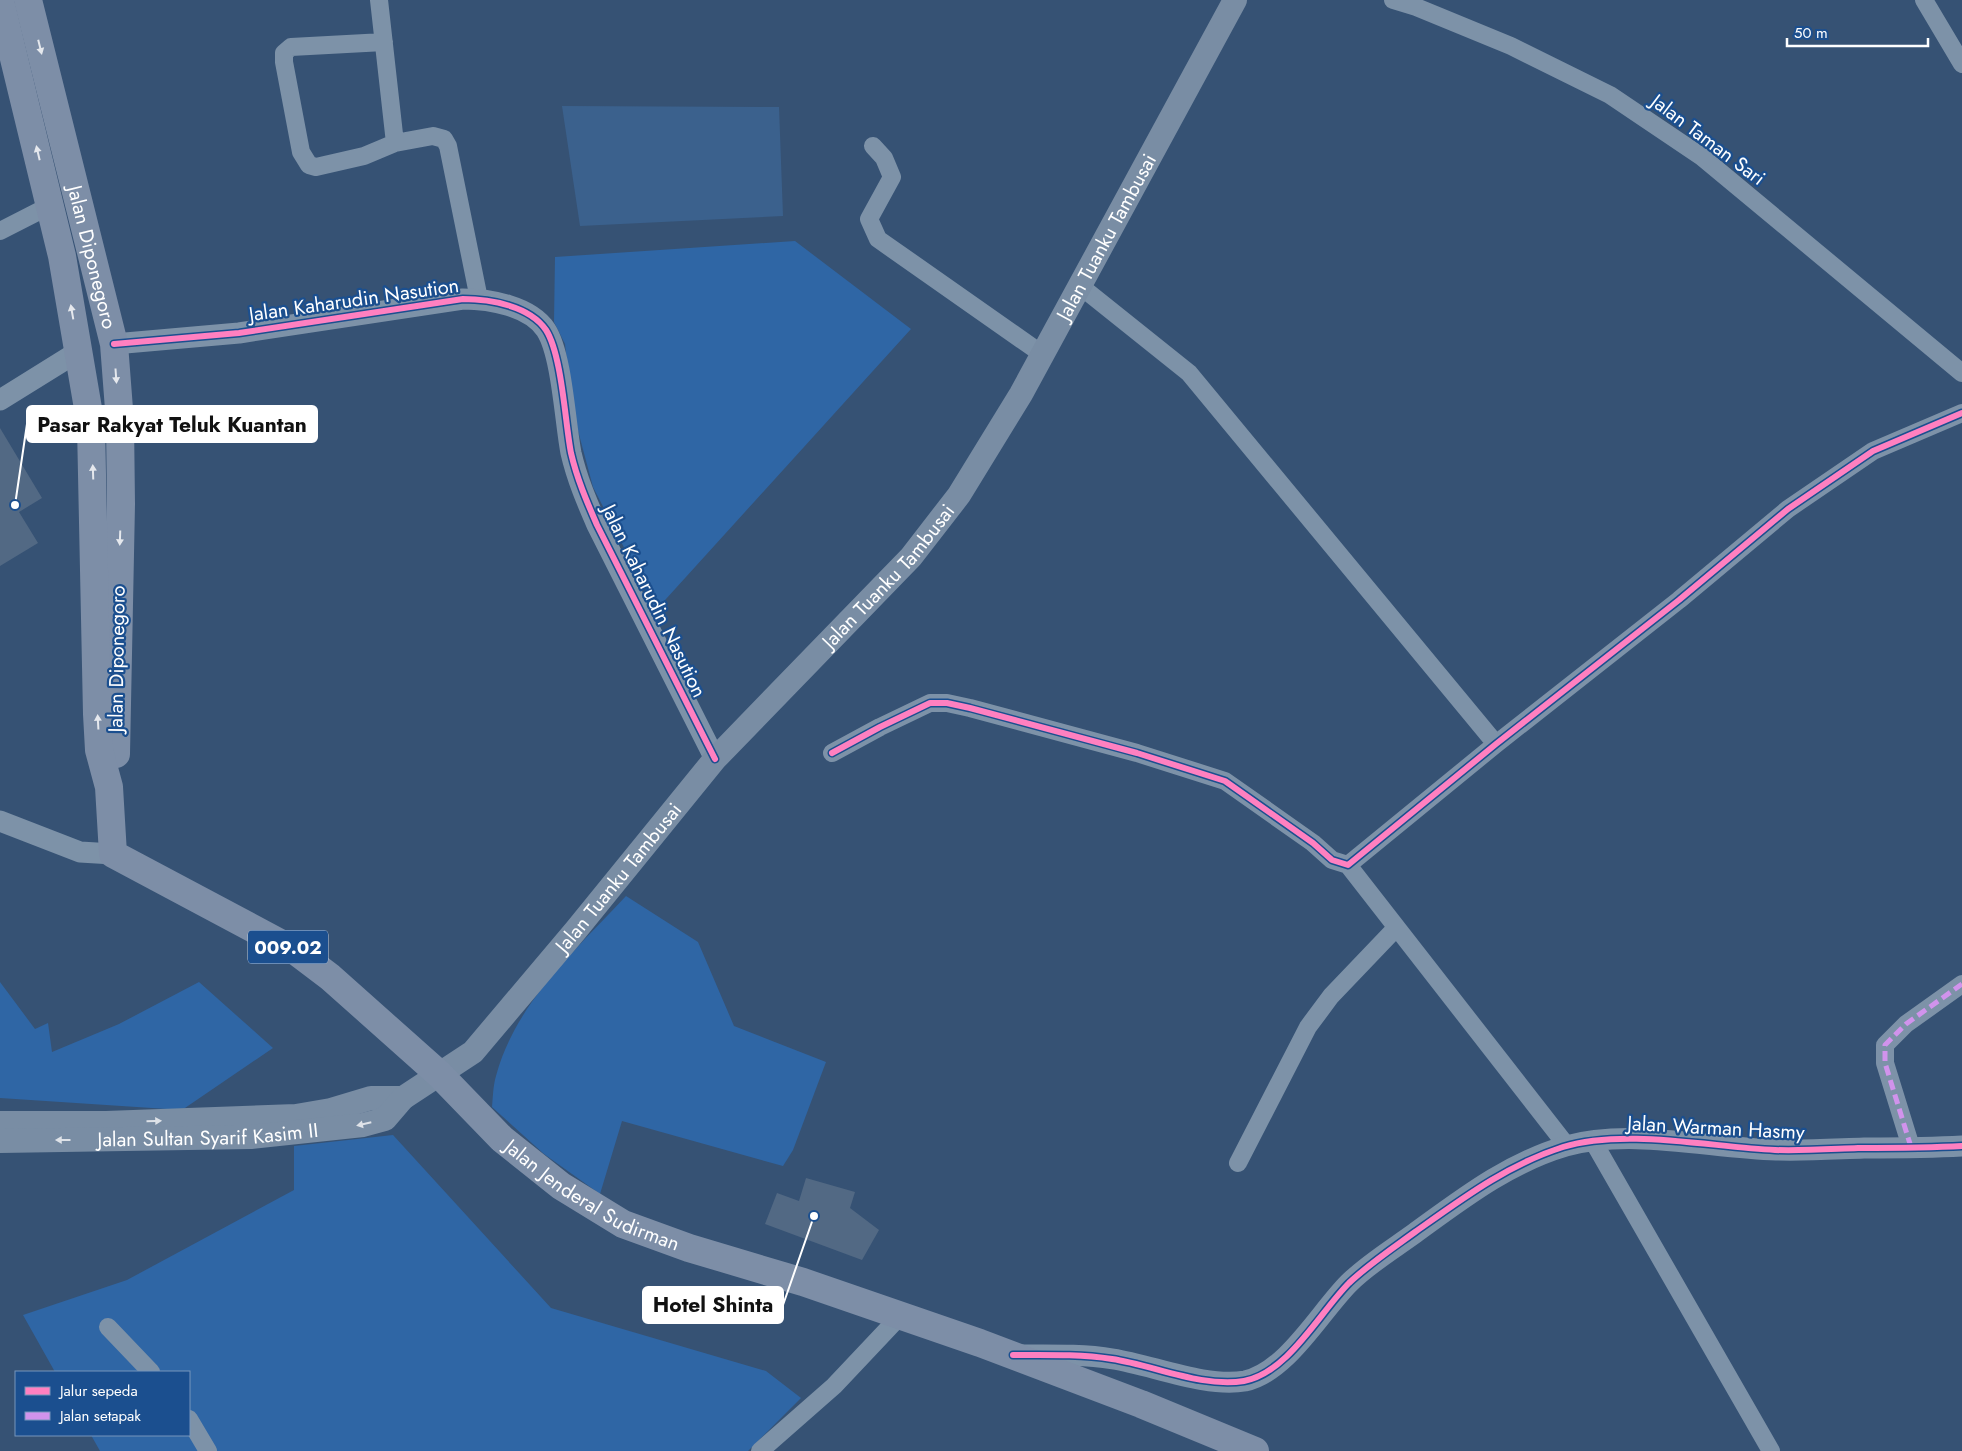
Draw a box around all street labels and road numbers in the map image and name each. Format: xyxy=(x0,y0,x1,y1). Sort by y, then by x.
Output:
street label: Jalan Taman Sari xyxy=(1642,86,1771,193)
street label: Jalan Tuanku Tambusai xyxy=(1048,148,1163,328)
street label: Jalan Diponegoro xyxy=(60,179,124,332)
street label: Jalan Kaharudin Nasution xyxy=(244,271,461,330)
street label: Jalan Kaharudin Nasution xyxy=(593,497,713,703)
street label: Jalan Tuanku Tambusai xyxy=(813,498,961,657)
street label: Jalan Diponegoro xyxy=(101,585,133,736)
street label: Jalan Tuanku Tambusai xyxy=(547,796,688,961)
road number: 009.02 xyxy=(248,930,328,964)
street label: Jalan Warman Hasmy xyxy=(1624,1109,1806,1147)
street label: Jalan Sultan Syarif Kasim II xyxy=(94,1115,320,1154)
street label: Jalan Jenderal Sudirman xyxy=(496,1130,684,1258)

